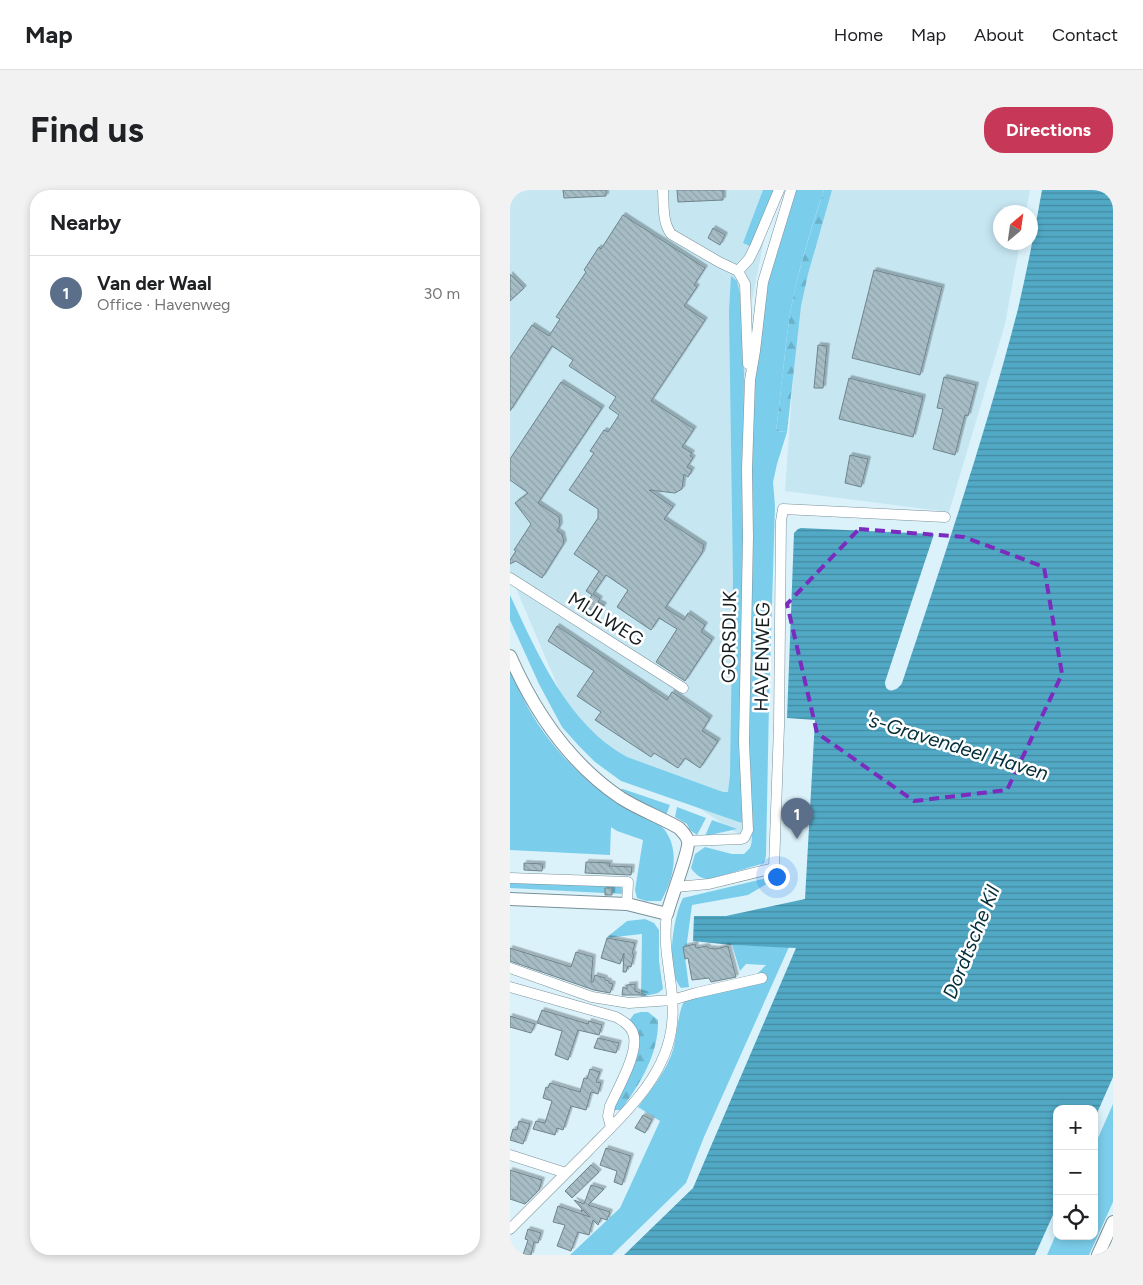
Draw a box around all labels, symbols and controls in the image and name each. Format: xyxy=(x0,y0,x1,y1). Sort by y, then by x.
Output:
text: Map xyxy=(25,20,73,49)
text: Home xyxy=(834,24,883,46)
text: Map xyxy=(911,24,946,46)
text: About xyxy=(974,24,1024,46)
text: Contact xyxy=(1052,24,1118,46)
button: Directions xyxy=(984,107,1113,153)
text: Find us xyxy=(30,109,144,151)
north arrow xyxy=(993,205,1038,250)
text: Nearby xyxy=(50,210,121,235)
text: Van der Waal xyxy=(97,272,212,295)
text: 1 xyxy=(63,284,69,303)
text: 30 m xyxy=(423,284,460,303)
text: Office · Havenweg xyxy=(97,295,231,314)
street label: MIJLWEG xyxy=(564,587,648,651)
street label: GORSDIJK xyxy=(717,590,741,683)
street label: HAVENWEG xyxy=(750,602,774,712)
water label: 's-Gravendeel Haven xyxy=(863,707,1051,785)
pin: 1 xyxy=(781,798,813,839)
your location xyxy=(764,864,790,890)
water label: Dordtsche Kil xyxy=(937,881,1005,1002)
map controls xyxy=(1053,1105,1098,1240)
button: + xyxy=(1053,1105,1098,1150)
button: − xyxy=(1053,1150,1098,1195)
button: locate xyxy=(1053,1195,1098,1240)

